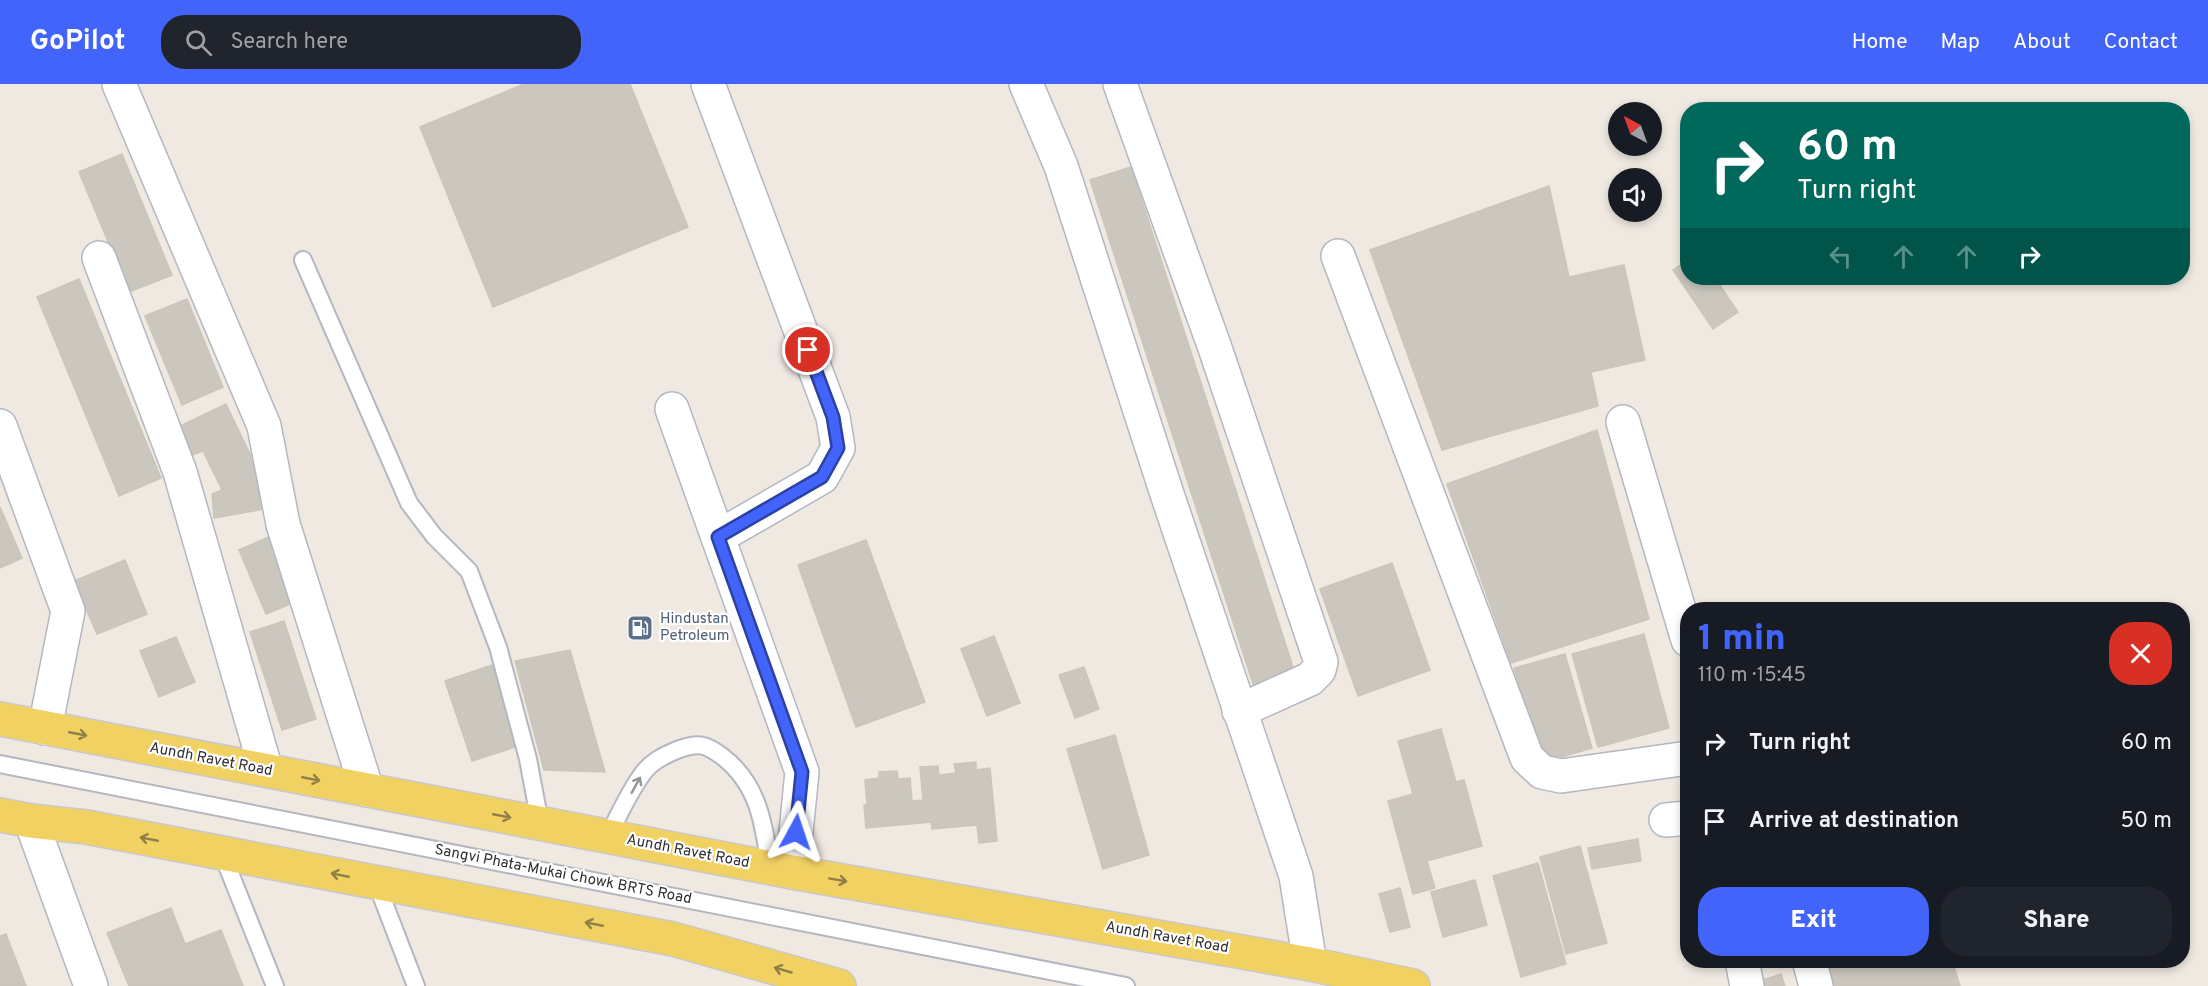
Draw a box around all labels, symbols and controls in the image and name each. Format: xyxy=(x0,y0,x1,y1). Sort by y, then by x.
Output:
search box xyxy=(161,15,581,69)
text: GoPilot xyxy=(30,24,125,60)
icon: search xyxy=(182,26,215,59)
text: Search here xyxy=(230,29,348,56)
text: Home xyxy=(1852,29,1908,56)
text: Map xyxy=(1941,29,1980,56)
text: About xyxy=(2013,29,2071,56)
text: Contact xyxy=(2104,29,2178,56)
north arrow xyxy=(1608,102,1662,156)
map controls xyxy=(1608,102,1662,222)
text: 60 m xyxy=(1797,122,1898,175)
icon: right xyxy=(1698,126,1776,204)
button: sound xyxy=(1608,168,1662,222)
text: Turn right xyxy=(1797,174,1916,208)
icon: left xyxy=(1824,240,1857,273)
icon: ahead xyxy=(1887,240,1920,273)
icon: ahead xyxy=(1950,240,1983,273)
icon: right xyxy=(2013,240,2046,273)
pin xyxy=(782,324,833,375)
icon: arrive xyxy=(791,333,824,366)
place label: Hindustan Petroleum xyxy=(660,610,730,646)
fuel station icon: Hindustan Petroleum xyxy=(625,613,655,643)
text: 1 min xyxy=(1698,617,1786,663)
button: close xyxy=(2109,622,2172,685)
text: 110 m · 15:45 xyxy=(1698,663,1806,689)
icon: right xyxy=(1698,727,1731,760)
one-way arrow xyxy=(68,729,87,740)
text: Turn right xyxy=(1749,730,1851,757)
text: 60 m xyxy=(2121,730,2172,757)
street label: Aundh Ravet Road xyxy=(148,739,274,781)
one-way arrow xyxy=(300,774,320,785)
one-way arrow xyxy=(630,777,642,794)
position arrow xyxy=(764,800,828,864)
icon: arrive xyxy=(1698,805,1731,838)
text: Arrive at destination xyxy=(1749,808,1959,835)
text: 50 m xyxy=(2120,808,2172,835)
one-way arrow xyxy=(492,811,512,822)
street label: Aundh Ravet Road xyxy=(625,831,751,873)
one-way arrow xyxy=(140,833,159,844)
street label: Sangvi Phata-Mukai Chowk BRTS Road xyxy=(433,841,693,909)
one-way arrow xyxy=(331,869,351,880)
one-way arrow xyxy=(828,875,848,886)
button: Exit xyxy=(1698,887,1929,956)
button: Share xyxy=(1941,887,2172,956)
one-way arrow xyxy=(585,918,604,929)
street label: Aundh Ravet Road xyxy=(1104,918,1230,958)
one-way arrow xyxy=(774,964,793,975)

